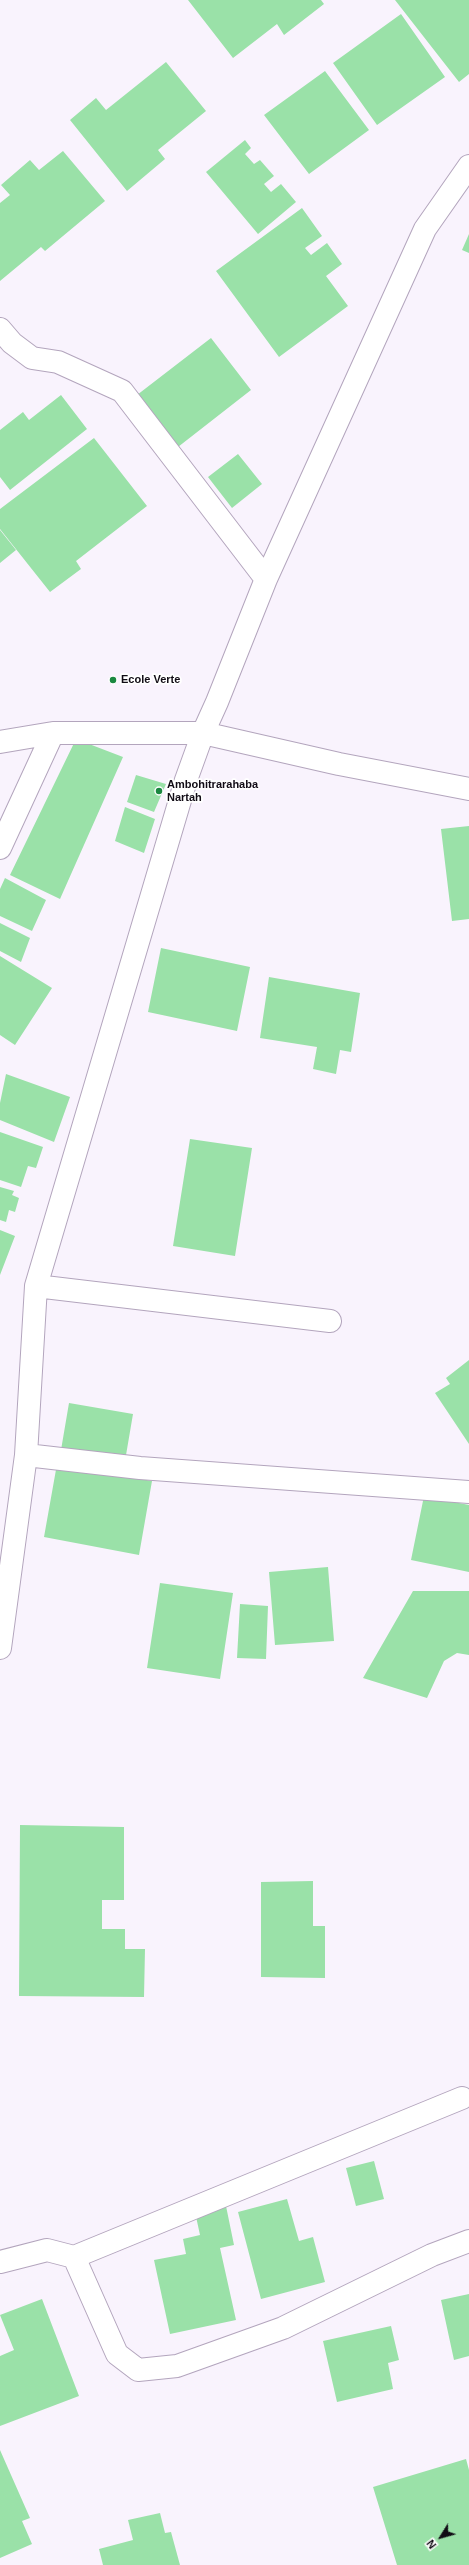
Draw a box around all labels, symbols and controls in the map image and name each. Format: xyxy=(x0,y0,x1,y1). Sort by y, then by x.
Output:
place label: Ecole Verte xyxy=(121,673,180,687)
marker: Ecole Verte xyxy=(108,675,118,685)
place label: Ambohitrarahaba Nartah xyxy=(167,778,258,804)
marker: Ambohitrarahaba Nartah xyxy=(154,786,164,796)
north arrow xyxy=(421,2517,461,2557)
text: N xyxy=(424,2537,439,2551)

